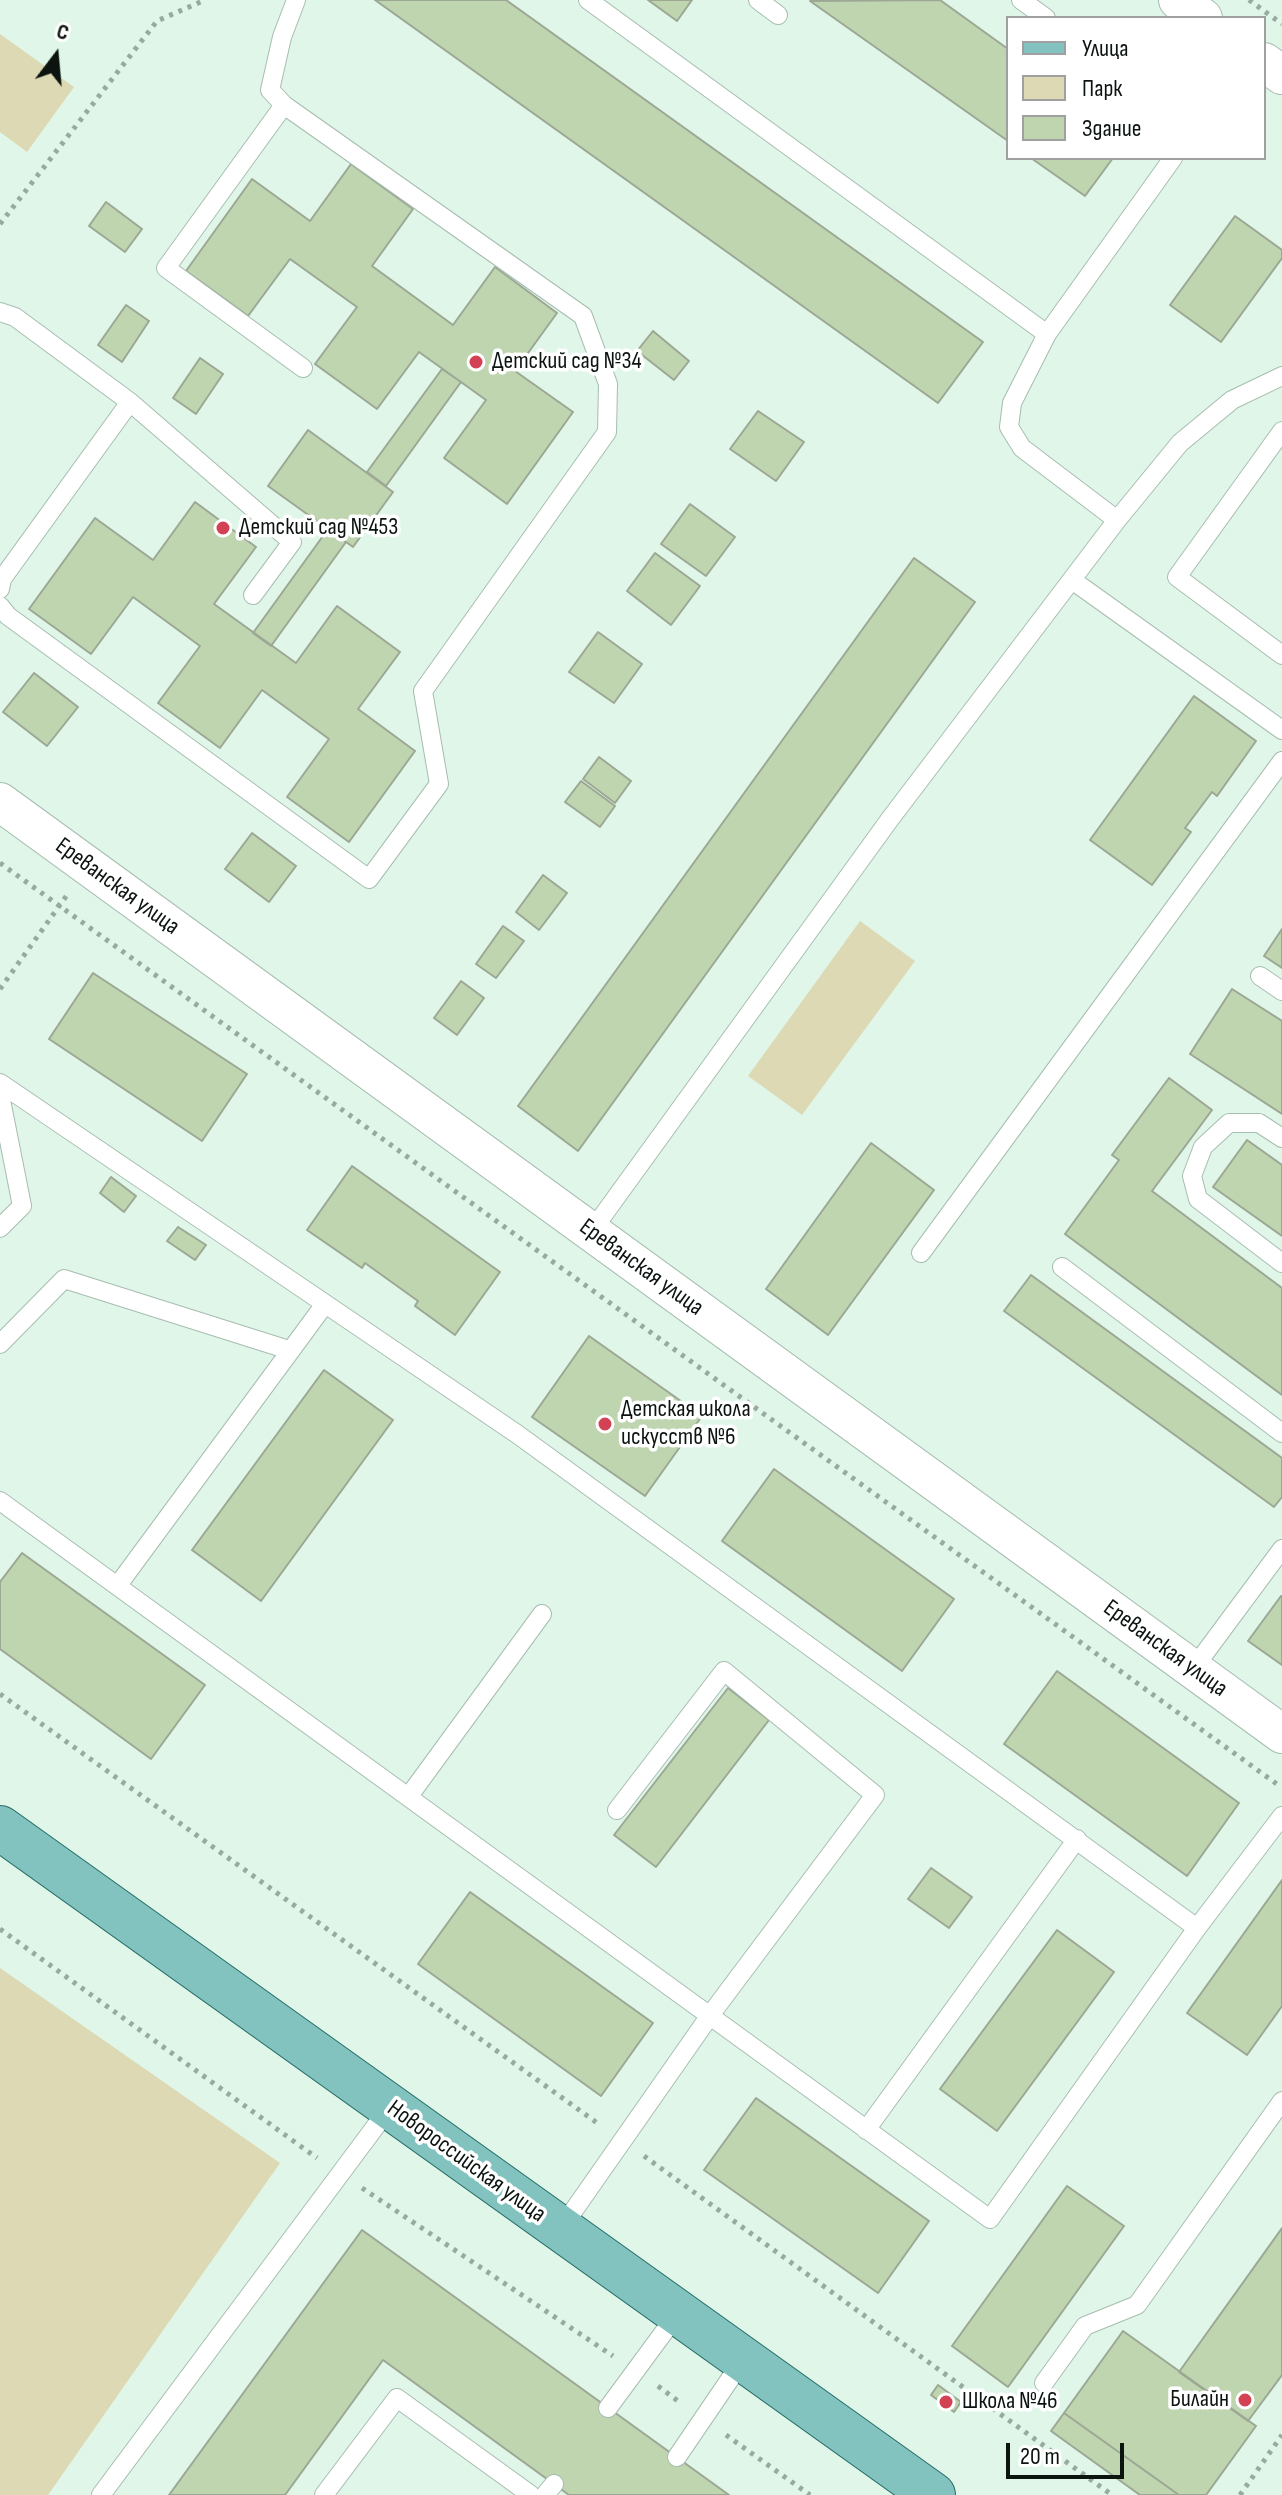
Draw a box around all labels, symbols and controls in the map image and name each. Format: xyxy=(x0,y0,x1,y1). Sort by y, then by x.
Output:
north arrow xyxy=(16,16,96,96)
legend xyxy=(1006,16,1266,160)
text: С xyxy=(54,18,72,47)
text: Улица xyxy=(1082,34,1128,63)
text: Парк xyxy=(1082,74,1122,103)
text: Здание xyxy=(1082,114,1141,143)
place label: Детский сад №34 xyxy=(492,348,642,376)
marker: Детский сад №34 xyxy=(467,353,485,371)
place label: Детский сад №453 xyxy=(239,514,398,542)
marker: Детский сад №453 xyxy=(214,519,232,537)
street label: Ереванская улица xyxy=(49,832,185,942)
street label: Ереванская улица xyxy=(573,1213,709,1323)
place label: Детская школа искусств №6 xyxy=(621,1396,751,1452)
marker: Детская школа искусств №6 xyxy=(596,1415,614,1433)
street label: Ереванская улица xyxy=(1097,1594,1233,1704)
street label: Новороссийская улица xyxy=(381,2095,551,2229)
place label: Билайн xyxy=(1170,2386,1229,2414)
place label: Школа №46 xyxy=(962,2388,1058,2416)
marker: Билайн xyxy=(1236,2391,1254,2409)
marker: Школа №46 xyxy=(937,2393,955,2411)
scale bar xyxy=(1010,2427,1128,2477)
text: 20 m xyxy=(1020,2442,1060,2471)

